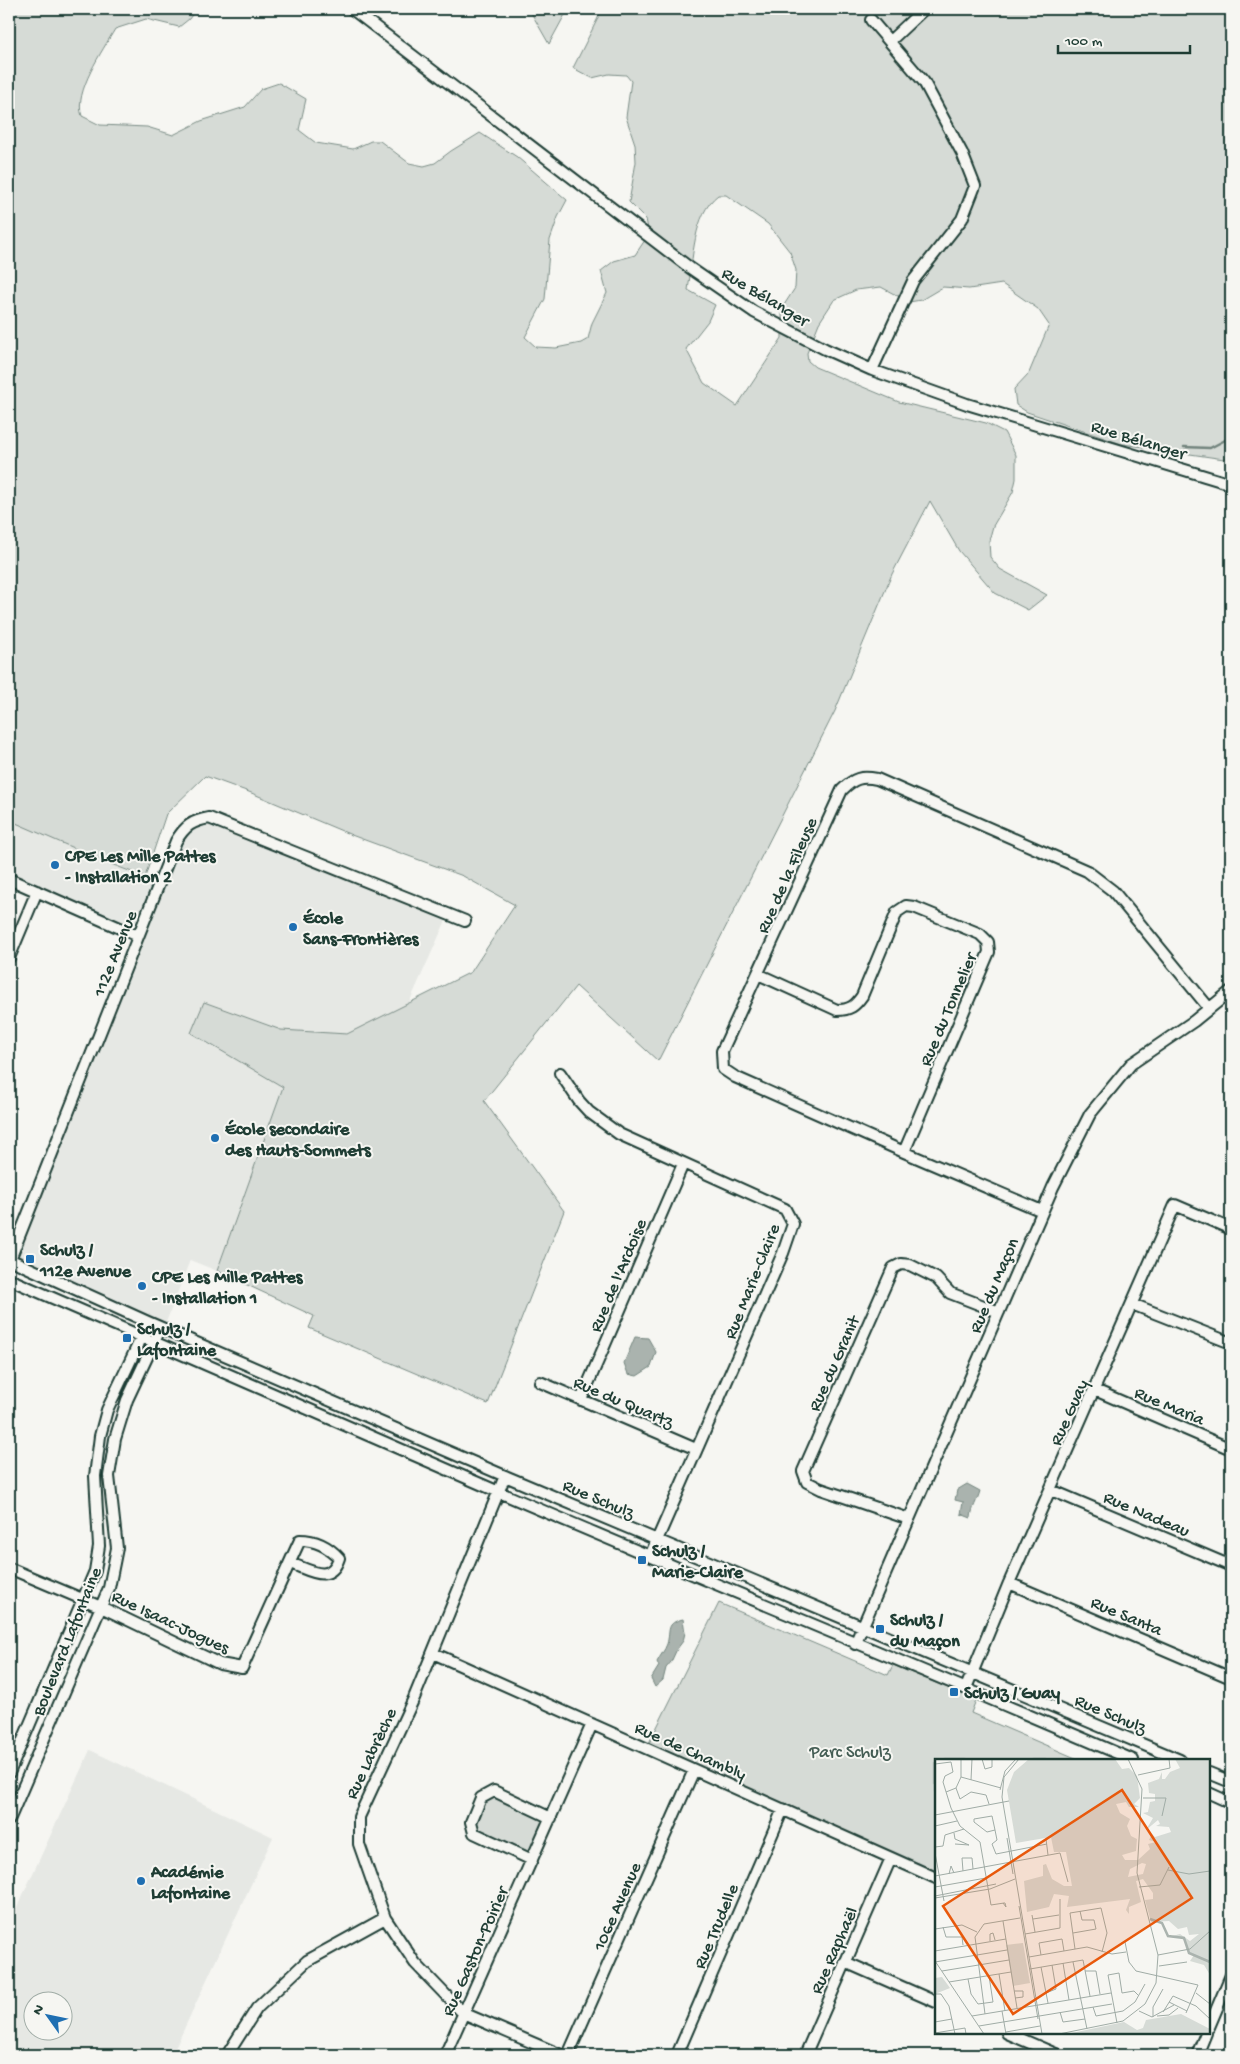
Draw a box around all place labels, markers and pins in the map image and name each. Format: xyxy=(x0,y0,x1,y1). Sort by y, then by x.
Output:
place label: CPE Les Mille Pattes - Installation 2 xyxy=(64,847,217,889)
marker: CPE Les Mille Pattes - Installation 2 xyxy=(49,859,61,871)
place label: École Sans-Frontières xyxy=(303,908,420,951)
marker: École Sans-Frontières xyxy=(287,921,299,933)
place label: École secondaire des Hauts-Sommets xyxy=(225,1119,372,1162)
marker: École secondaire des Hauts-Sommets xyxy=(209,1132,221,1144)
place label: Schulz / 112e Avenue xyxy=(39,1241,132,1283)
marker: Schulz / 112e Avenue xyxy=(24,1253,36,1265)
place label: CPE Les Mille Pattes - Installation 1 xyxy=(151,1268,304,1310)
marker: CPE Les Mille Pattes - Installation 1 xyxy=(136,1280,148,1292)
place label: Schulz / Lafontaine xyxy=(137,1320,217,1362)
marker: Schulz / Lafontaine xyxy=(121,1332,133,1344)
place label: Schulz / Marie-Claire xyxy=(652,1542,744,1584)
marker: Schulz / Marie-Claire xyxy=(636,1554,648,1566)
place label: Schulz / du Maçon xyxy=(890,1611,960,1653)
marker: Schulz / du Maçon xyxy=(874,1623,886,1635)
place label: Schulz / Guay xyxy=(964,1684,1060,1705)
marker: Schulz / Guay xyxy=(948,1686,960,1698)
place label: Académie Lafontaine xyxy=(150,1863,231,1905)
marker: Académie Lafontaine xyxy=(135,1875,147,1887)

